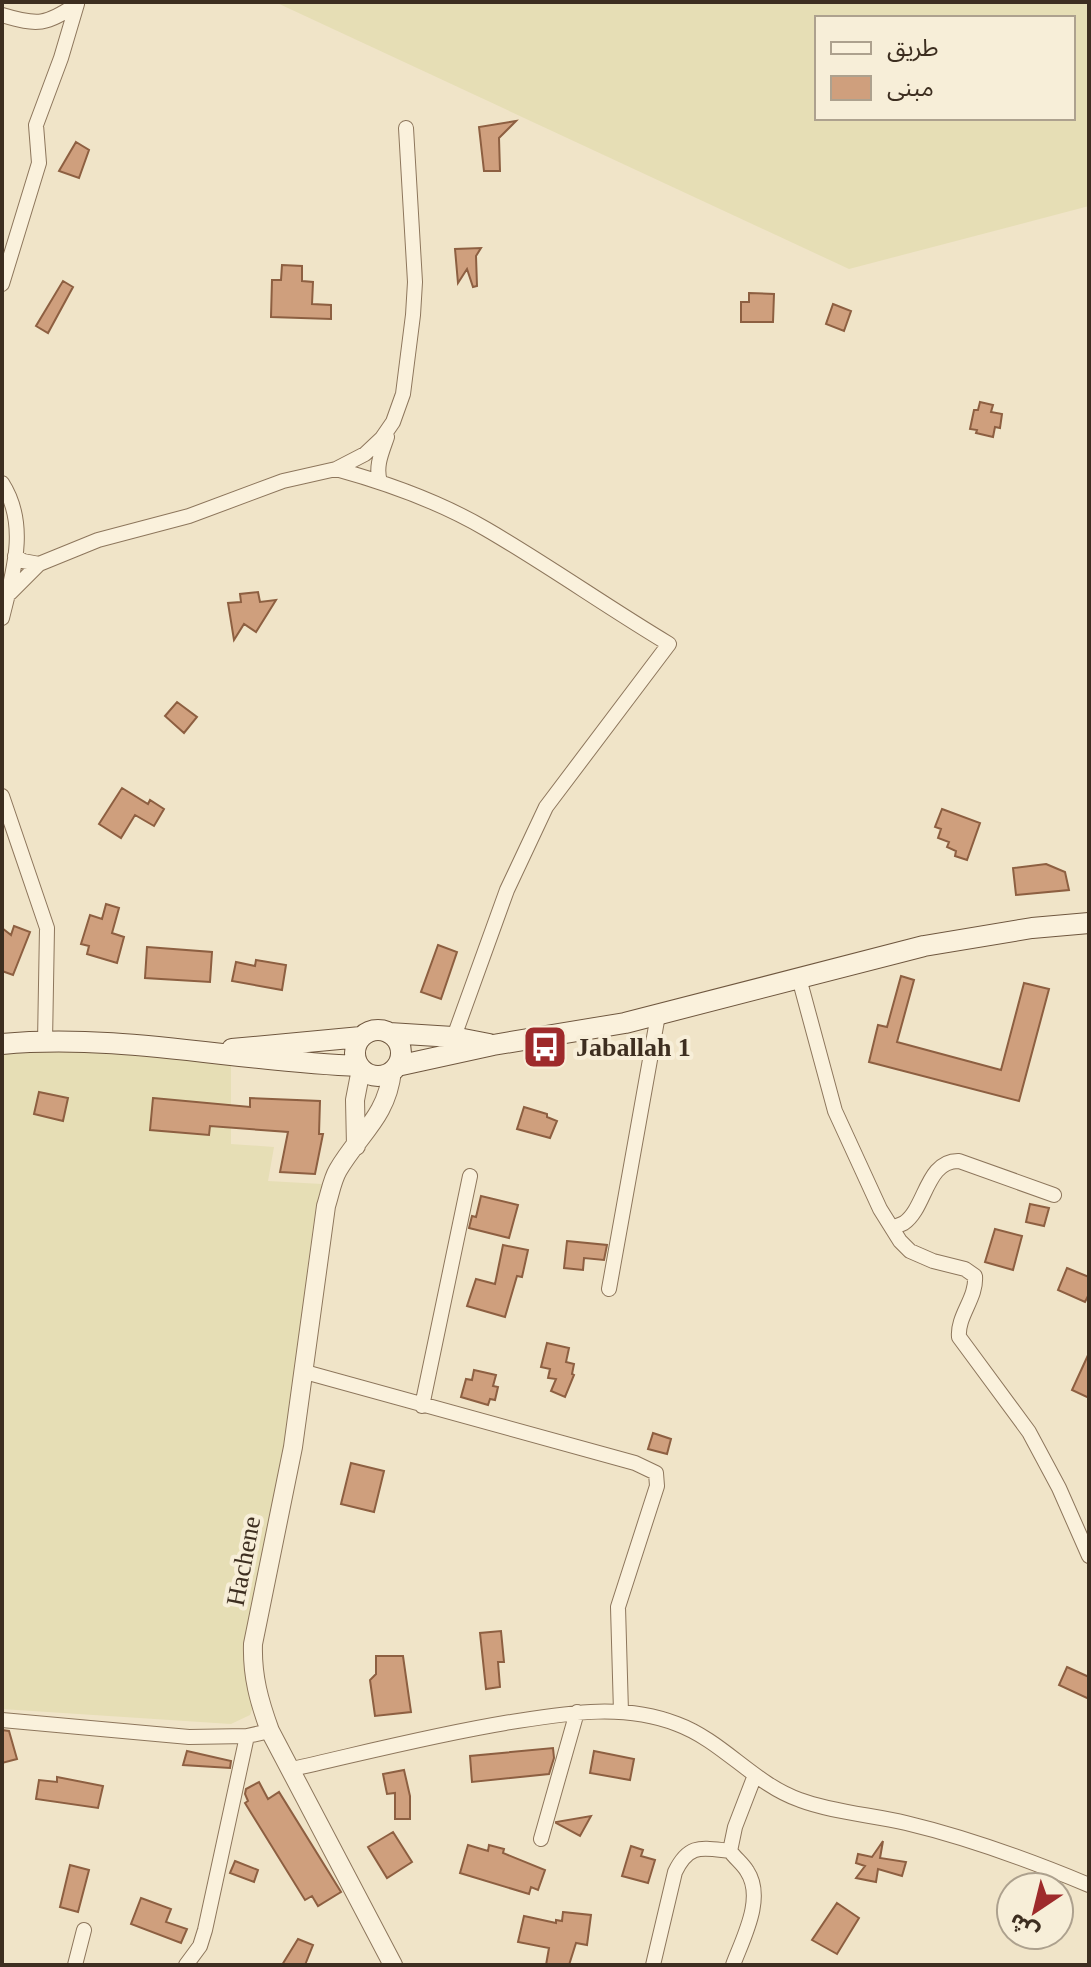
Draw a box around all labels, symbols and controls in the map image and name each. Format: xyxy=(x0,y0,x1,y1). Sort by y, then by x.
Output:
legend xyxy=(815,16,1075,120)
text: طريق xyxy=(887,35,939,63)
text: مبنى xyxy=(887,75,934,101)
bus stop icon: Jaballah 1 xyxy=(521,1023,569,1071)
place label: Jaballah 1 xyxy=(576,1033,691,1062)
street label: Hachene xyxy=(221,1514,266,1608)
north arrow xyxy=(995,1871,1075,1951)
text: ش xyxy=(1004,1908,1043,1946)

